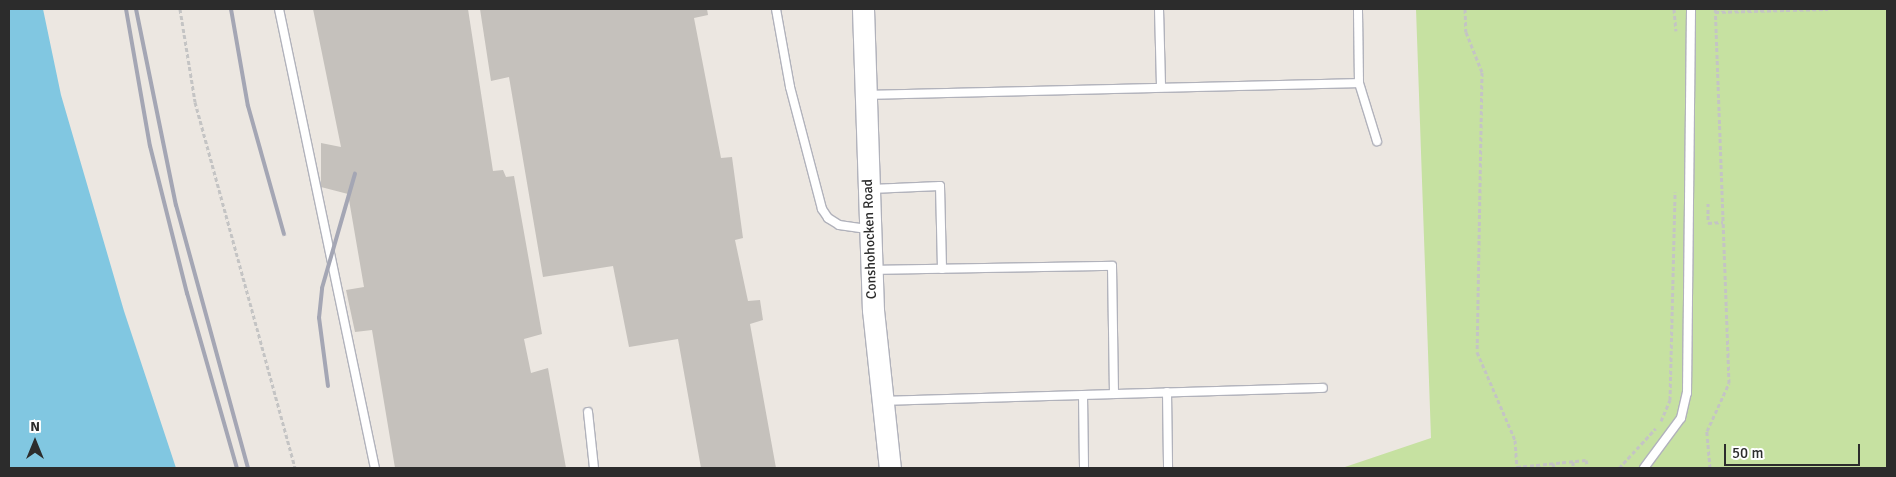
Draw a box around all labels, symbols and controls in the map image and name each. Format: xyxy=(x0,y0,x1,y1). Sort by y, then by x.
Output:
street label: Conshohocken Road xyxy=(860,179,880,299)
north arrow xyxy=(10,417,60,467)
text: N xyxy=(30,418,40,435)
scale bar xyxy=(1726,434,1862,466)
text: 50 m xyxy=(1732,444,1763,462)

